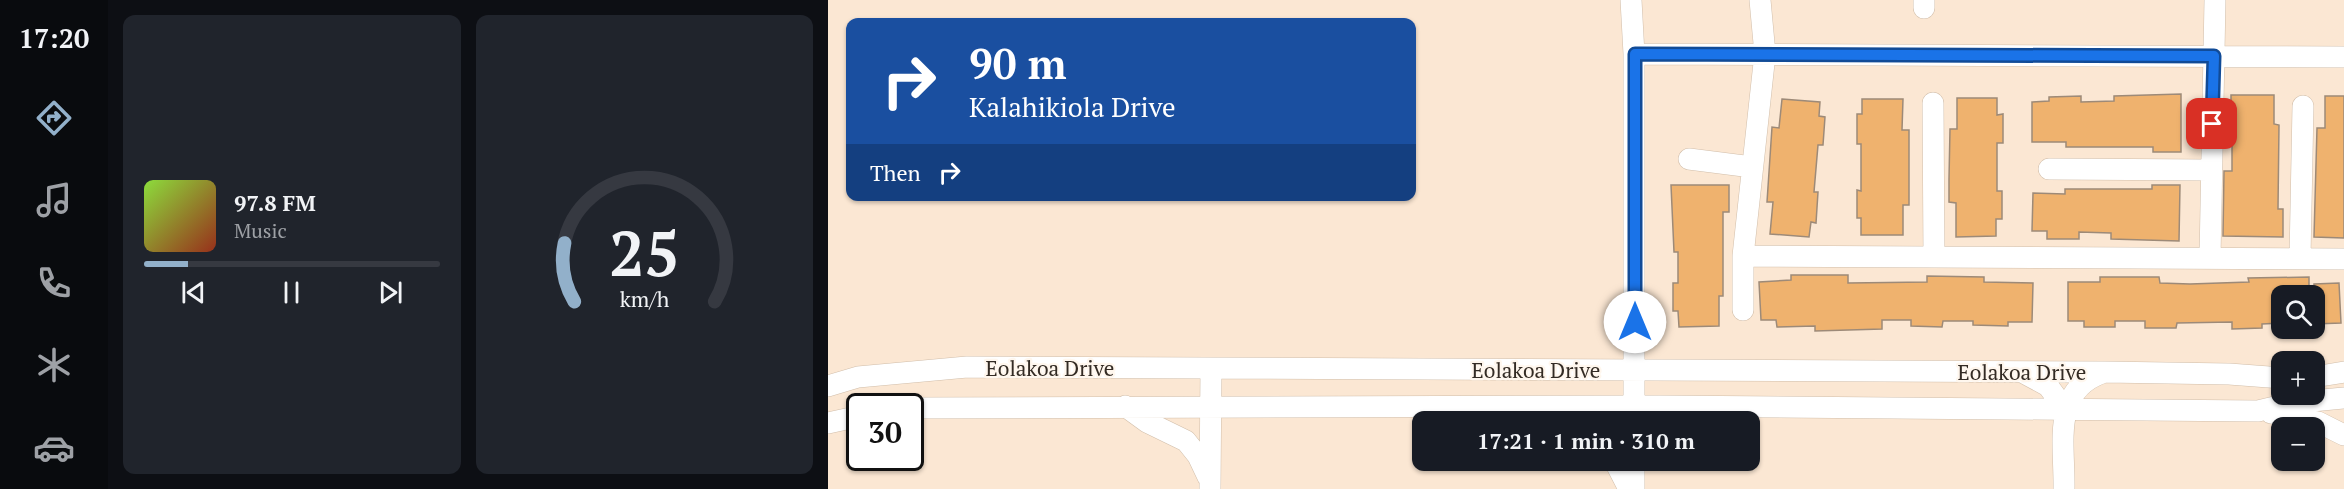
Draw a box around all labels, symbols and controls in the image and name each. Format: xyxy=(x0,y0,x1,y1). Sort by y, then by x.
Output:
text: 17:20 xyxy=(19,20,89,56)
text: 90 m xyxy=(969,35,1067,91)
icon: right xyxy=(870,42,948,120)
text: Kalahikiola Drive xyxy=(969,89,1176,125)
icon: directions xyxy=(33,97,75,139)
pin xyxy=(2186,98,2237,149)
icon: arrive xyxy=(2195,107,2228,140)
icon: right xyxy=(933,156,966,189)
text: Then xyxy=(870,158,921,187)
icon: music xyxy=(33,179,75,221)
text: 97.8 FM xyxy=(234,188,316,217)
text: 25 xyxy=(609,211,680,294)
text: Music xyxy=(234,217,287,244)
icon: phone xyxy=(33,262,75,304)
icon: previous xyxy=(177,276,210,309)
icon: pause xyxy=(275,276,308,309)
icon: next xyxy=(374,276,407,309)
text: km/h xyxy=(619,285,669,313)
map controls xyxy=(2271,285,2325,471)
button: search xyxy=(2271,285,2325,339)
position arrow xyxy=(1603,290,1667,354)
icon: climate xyxy=(33,344,75,386)
button: + xyxy=(2271,351,2325,405)
street label: Eolakoa Drive xyxy=(986,354,1114,382)
street label: Eolakoa Drive xyxy=(1472,356,1600,384)
street label: Eolakoa Drive xyxy=(1958,358,2086,386)
speed limit sign: 30 xyxy=(846,393,924,471)
button: − xyxy=(2271,417,2325,471)
text: 17:21 · 1 min · 310 m xyxy=(1477,426,1695,455)
icon: car xyxy=(33,427,75,469)

